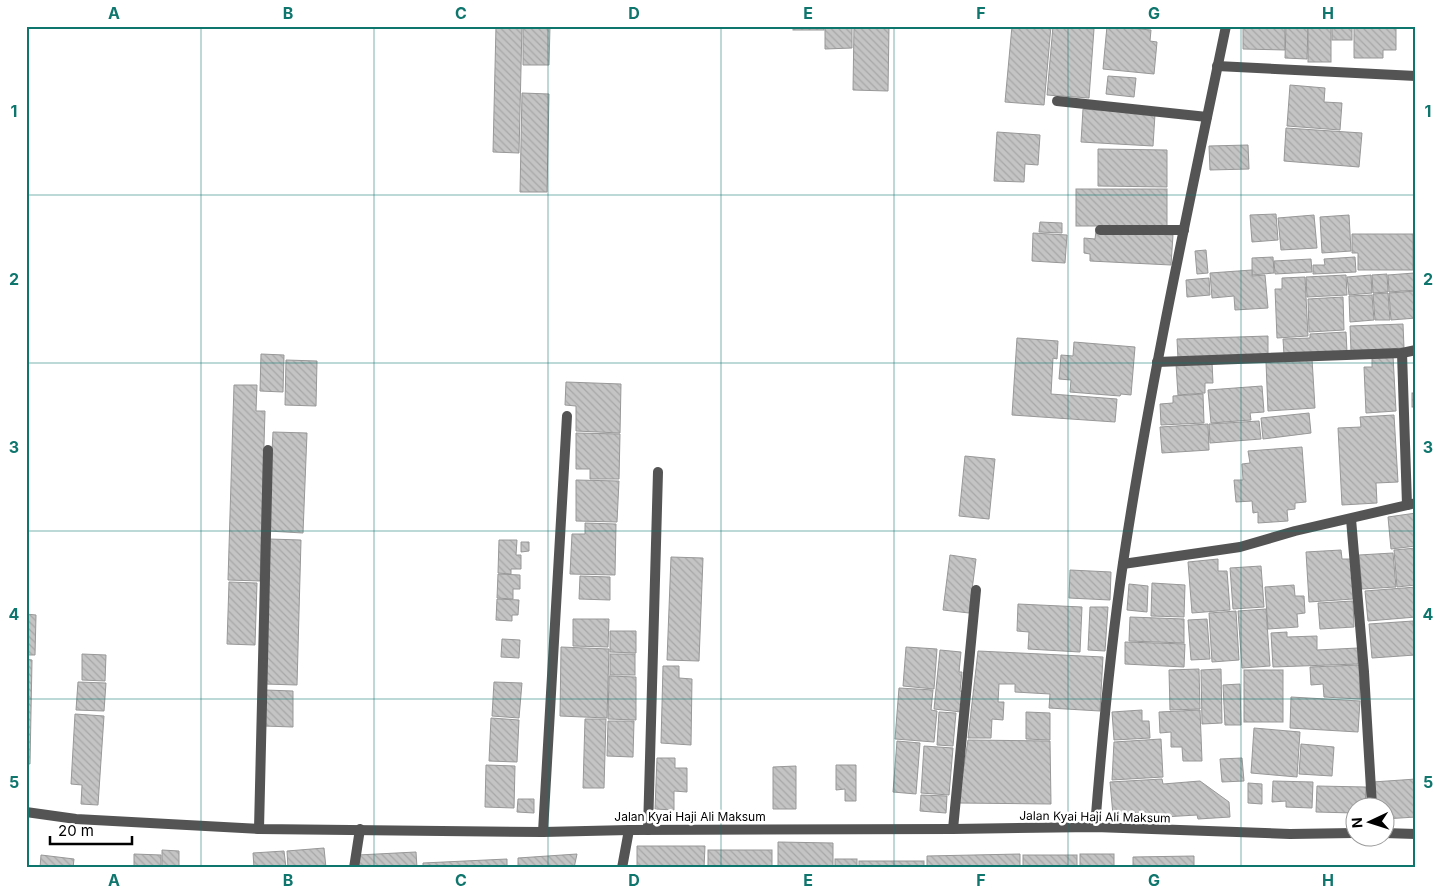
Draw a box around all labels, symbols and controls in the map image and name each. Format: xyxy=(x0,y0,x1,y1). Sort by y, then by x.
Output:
text: A xyxy=(108,3,120,23)
text: B xyxy=(283,3,293,23)
text: C xyxy=(455,3,467,23)
text: D xyxy=(628,3,640,23)
text: E xyxy=(803,3,813,23)
text: F xyxy=(976,3,986,23)
text: G xyxy=(1148,3,1160,23)
text: H xyxy=(1322,3,1334,23)
text: 1 xyxy=(11,101,17,121)
text: 1 xyxy=(1425,101,1431,121)
text: 2 xyxy=(9,269,19,289)
text: 2 xyxy=(1423,269,1433,289)
text: 3 xyxy=(9,437,19,457)
text: 3 xyxy=(1423,437,1433,457)
text: 4 xyxy=(9,604,20,624)
text: 4 xyxy=(1423,604,1434,624)
text: 5 xyxy=(9,772,19,792)
text: 5 xyxy=(1423,772,1433,792)
north arrow xyxy=(1344,796,1394,846)
street label: Jalan Kyai Haji Ali Maksum xyxy=(1019,808,1171,825)
street label: Jalan Kyai Haji Ali Maksum xyxy=(614,809,766,824)
scale bar xyxy=(50,814,132,846)
text: N xyxy=(1348,817,1365,829)
text: 20 m xyxy=(58,821,94,840)
text: A xyxy=(108,870,120,890)
text: B xyxy=(283,870,293,890)
text: C xyxy=(455,870,467,890)
text: D xyxy=(628,870,640,890)
text: E xyxy=(803,870,813,890)
text: F xyxy=(976,870,986,890)
text: G xyxy=(1148,870,1160,890)
text: H xyxy=(1322,870,1334,890)

